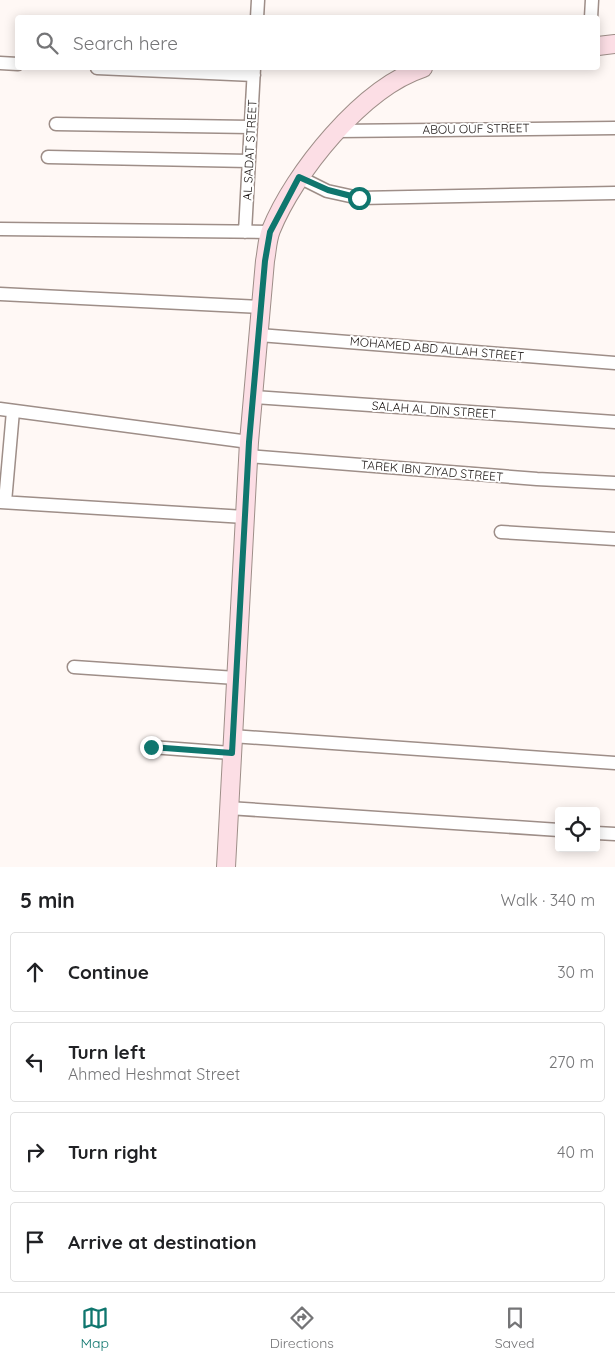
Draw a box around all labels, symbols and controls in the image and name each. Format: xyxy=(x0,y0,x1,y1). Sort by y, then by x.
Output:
search box xyxy=(15,15,600,70)
icon: search xyxy=(33,29,61,57)
text: Search here xyxy=(73,31,178,55)
street label: AL SADAT STREET xyxy=(239,99,260,201)
street label: ABOU OUF STREET xyxy=(422,120,530,137)
route start xyxy=(348,187,371,210)
street label: MOHAMED ABD ALLAH STREET xyxy=(349,333,525,364)
street label: SALAH AL DIN STREET xyxy=(371,398,497,421)
street label: TAREK IBN ZIYAD STREET xyxy=(360,457,504,484)
route end xyxy=(140,736,163,759)
map controls xyxy=(555,807,600,852)
button: locate xyxy=(555,807,600,852)
text: 5 min xyxy=(20,887,75,913)
text: Walk · 340 m xyxy=(501,890,595,910)
icon: ahead xyxy=(21,958,49,986)
text: Continue xyxy=(68,960,149,984)
text: 30 m xyxy=(557,962,594,982)
text: Turn left xyxy=(68,1040,146,1064)
icon: left xyxy=(21,1048,49,1076)
text: 270 m xyxy=(549,1052,594,1072)
text: Ahmed Heshmat Street xyxy=(68,1064,240,1084)
icon: right xyxy=(21,1138,49,1166)
text: Turn right xyxy=(68,1140,157,1164)
text: 40 m xyxy=(557,1142,594,1162)
icon: arrive xyxy=(21,1228,49,1256)
text: Arrive at destination xyxy=(68,1230,257,1254)
tab: Map xyxy=(80,1304,109,1352)
tab: Directions xyxy=(270,1304,334,1352)
tab: Saved xyxy=(495,1304,535,1352)

